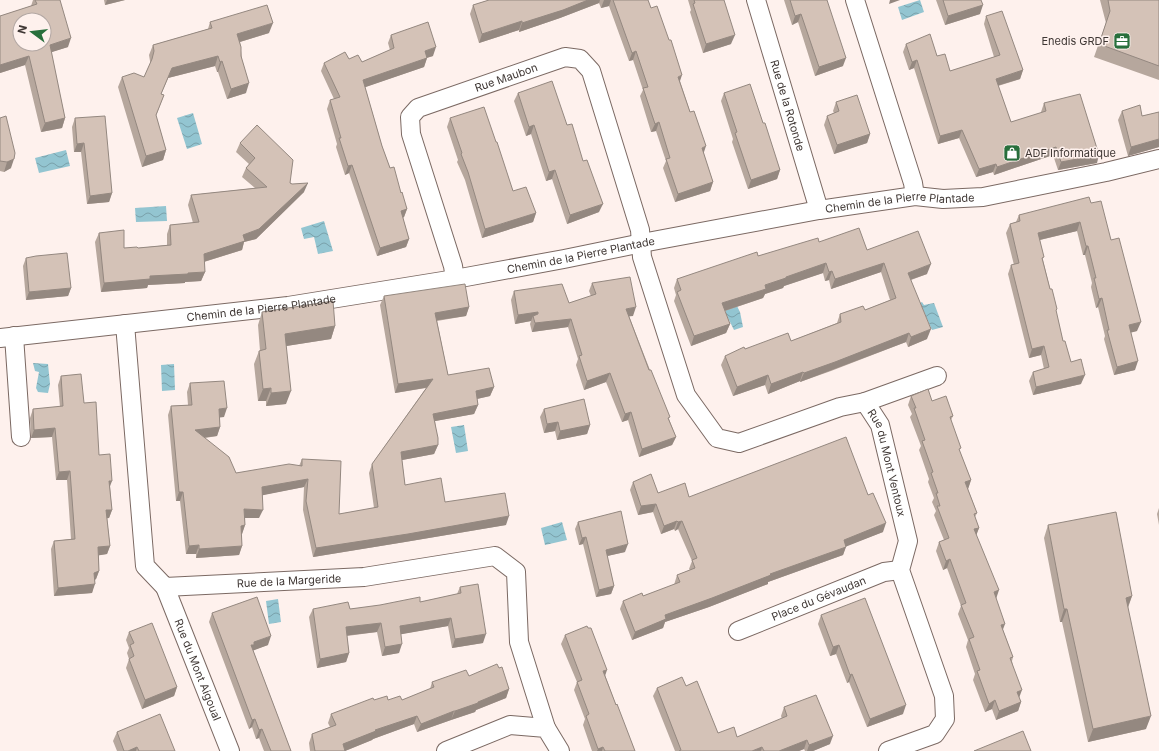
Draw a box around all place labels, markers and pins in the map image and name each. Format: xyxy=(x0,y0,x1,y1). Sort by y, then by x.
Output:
office icon: Enedis GRDF xyxy=(1112,31,1132,51)
place label: Enedis GRDF xyxy=(1041,34,1109,48)
shop icon: ADF Informatique xyxy=(1002,143,1022,163)
place label: ADF Informatique xyxy=(1025,146,1116,160)

